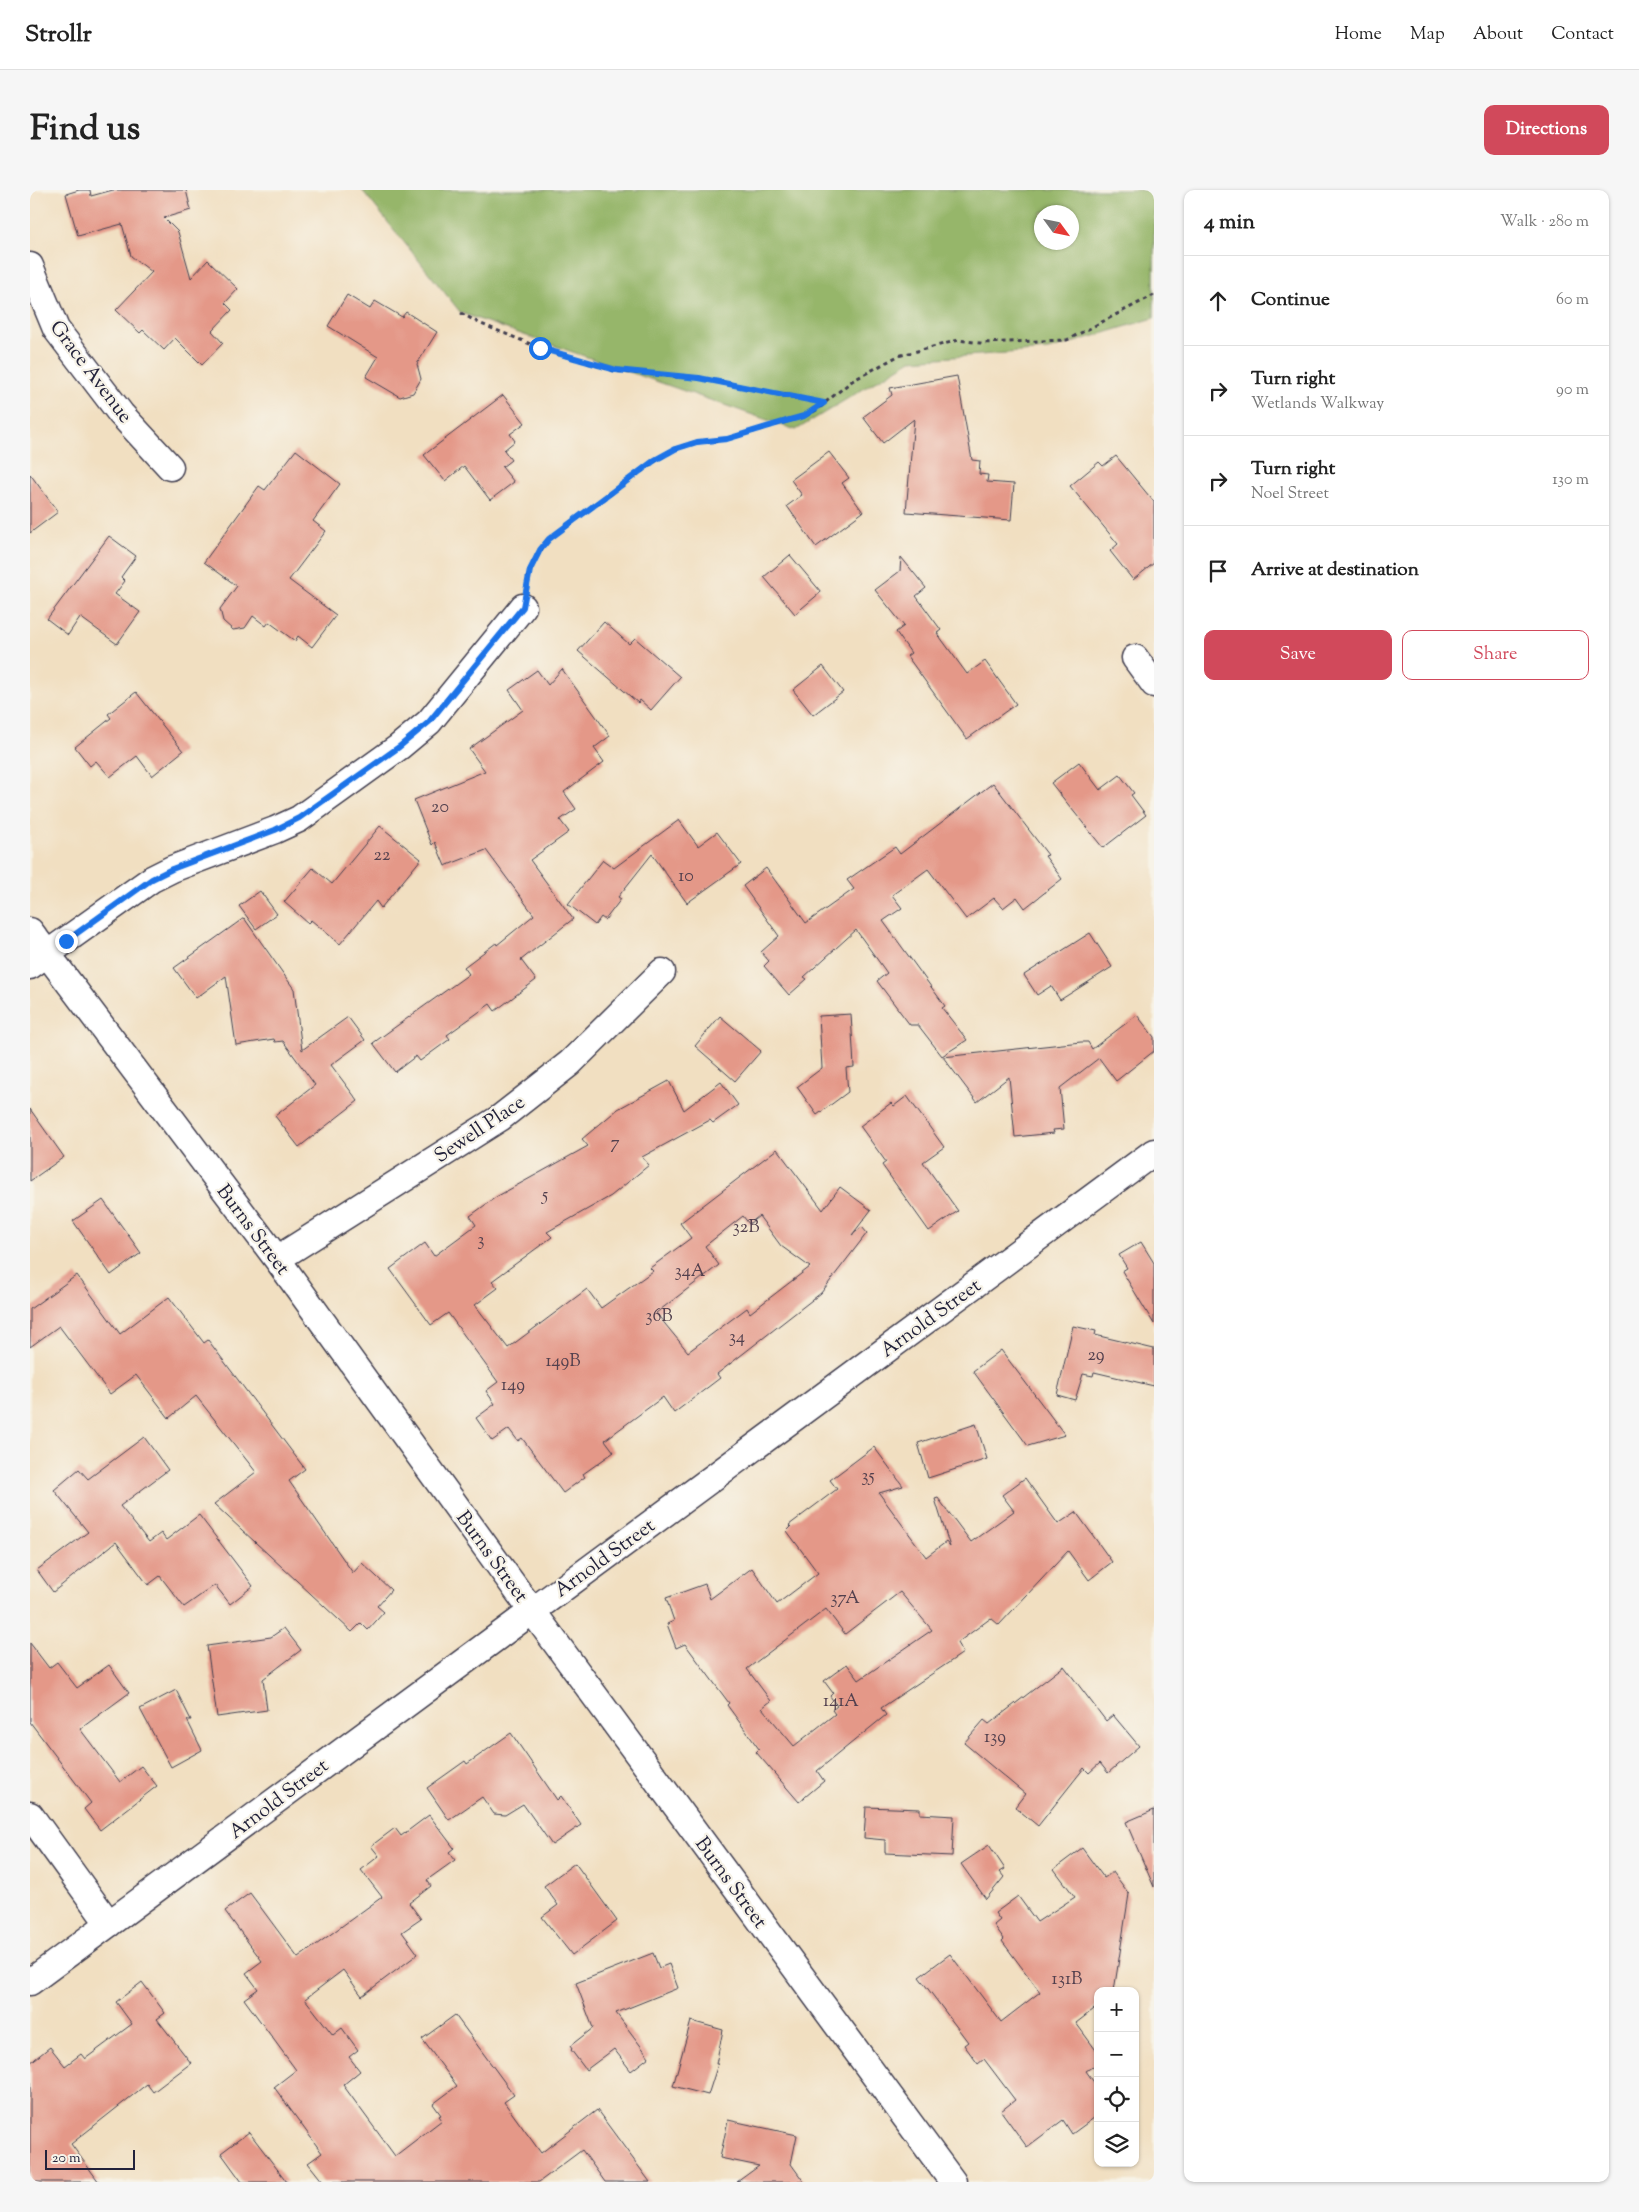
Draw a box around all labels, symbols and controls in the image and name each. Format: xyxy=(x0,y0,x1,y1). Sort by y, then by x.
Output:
text: Strollr xyxy=(25,18,92,52)
text: Home xyxy=(1335,22,1382,48)
text: Map xyxy=(1410,22,1445,48)
text: About xyxy=(1473,22,1523,48)
text: Contact xyxy=(1551,22,1614,48)
text: Find us xyxy=(30,105,140,156)
button: Directions xyxy=(1484,105,1609,155)
north arrow xyxy=(1034,205,1079,250)
text: 4 min xyxy=(1204,208,1255,238)
text: Walk · 280 m xyxy=(1500,211,1589,234)
icon: ahead xyxy=(1204,287,1232,315)
text: Continue xyxy=(1251,287,1330,314)
text: 60 m xyxy=(1556,289,1589,312)
street label: Grace Avenue xyxy=(42,315,138,430)
route start xyxy=(529,337,552,360)
text: Turn right xyxy=(1251,366,1335,393)
icon: right xyxy=(1204,377,1232,405)
text: 90 m xyxy=(1556,379,1589,402)
text: Wetlands Walkway xyxy=(1251,393,1384,416)
text: Turn right xyxy=(1251,456,1335,483)
icon: right xyxy=(1204,467,1232,495)
text: 130 m xyxy=(1552,469,1589,492)
text: Noel Street xyxy=(1251,483,1329,506)
icon: arrive xyxy=(1204,557,1232,585)
text: Arrive at destination xyxy=(1251,557,1419,584)
button: Save xyxy=(1204,630,1392,680)
button: Share xyxy=(1402,630,1589,680)
house number: 20 xyxy=(431,795,449,821)
house number: 22 xyxy=(374,843,391,869)
house number: 10 xyxy=(678,864,694,890)
route end xyxy=(55,930,78,953)
street label: Sewell Place xyxy=(429,1089,532,1171)
house number: 7 xyxy=(610,1131,620,1157)
street label: Burns Street xyxy=(208,1179,296,1282)
house number: 5 xyxy=(541,1183,548,1209)
house number: 32B xyxy=(732,1215,760,1241)
house number: 3 xyxy=(477,1228,485,1254)
house number: 34A xyxy=(675,1259,706,1285)
street label: Arnold Street xyxy=(875,1272,988,1366)
house number: 36B xyxy=(645,1304,673,1330)
house number: 34 xyxy=(729,1325,745,1351)
house number: 29 xyxy=(1087,1343,1105,1369)
house number: 149B xyxy=(545,1349,581,1375)
house number: 149 xyxy=(501,1373,525,1399)
house number: 35 xyxy=(861,1464,875,1490)
street label: Burns Street xyxy=(448,1506,534,1609)
street label: Arnold Street xyxy=(549,1512,662,1606)
house number: 37A xyxy=(830,1586,860,1612)
house number: 141A xyxy=(823,1689,859,1715)
house number: 139 xyxy=(984,1725,1006,1751)
street label: Arnold Street xyxy=(224,1753,336,1847)
street label: Burns Street xyxy=(687,1832,773,1935)
house number: 131B xyxy=(1052,1967,1082,1993)
map controls xyxy=(1094,1987,1139,2167)
button: + xyxy=(1094,1987,1139,2032)
button: − xyxy=(1094,2032,1139,2077)
button: locate xyxy=(1094,2077,1139,2122)
button: layers xyxy=(1094,2122,1139,2167)
scale bar xyxy=(45,2147,135,2170)
text: 20 m xyxy=(52,2149,81,2169)

